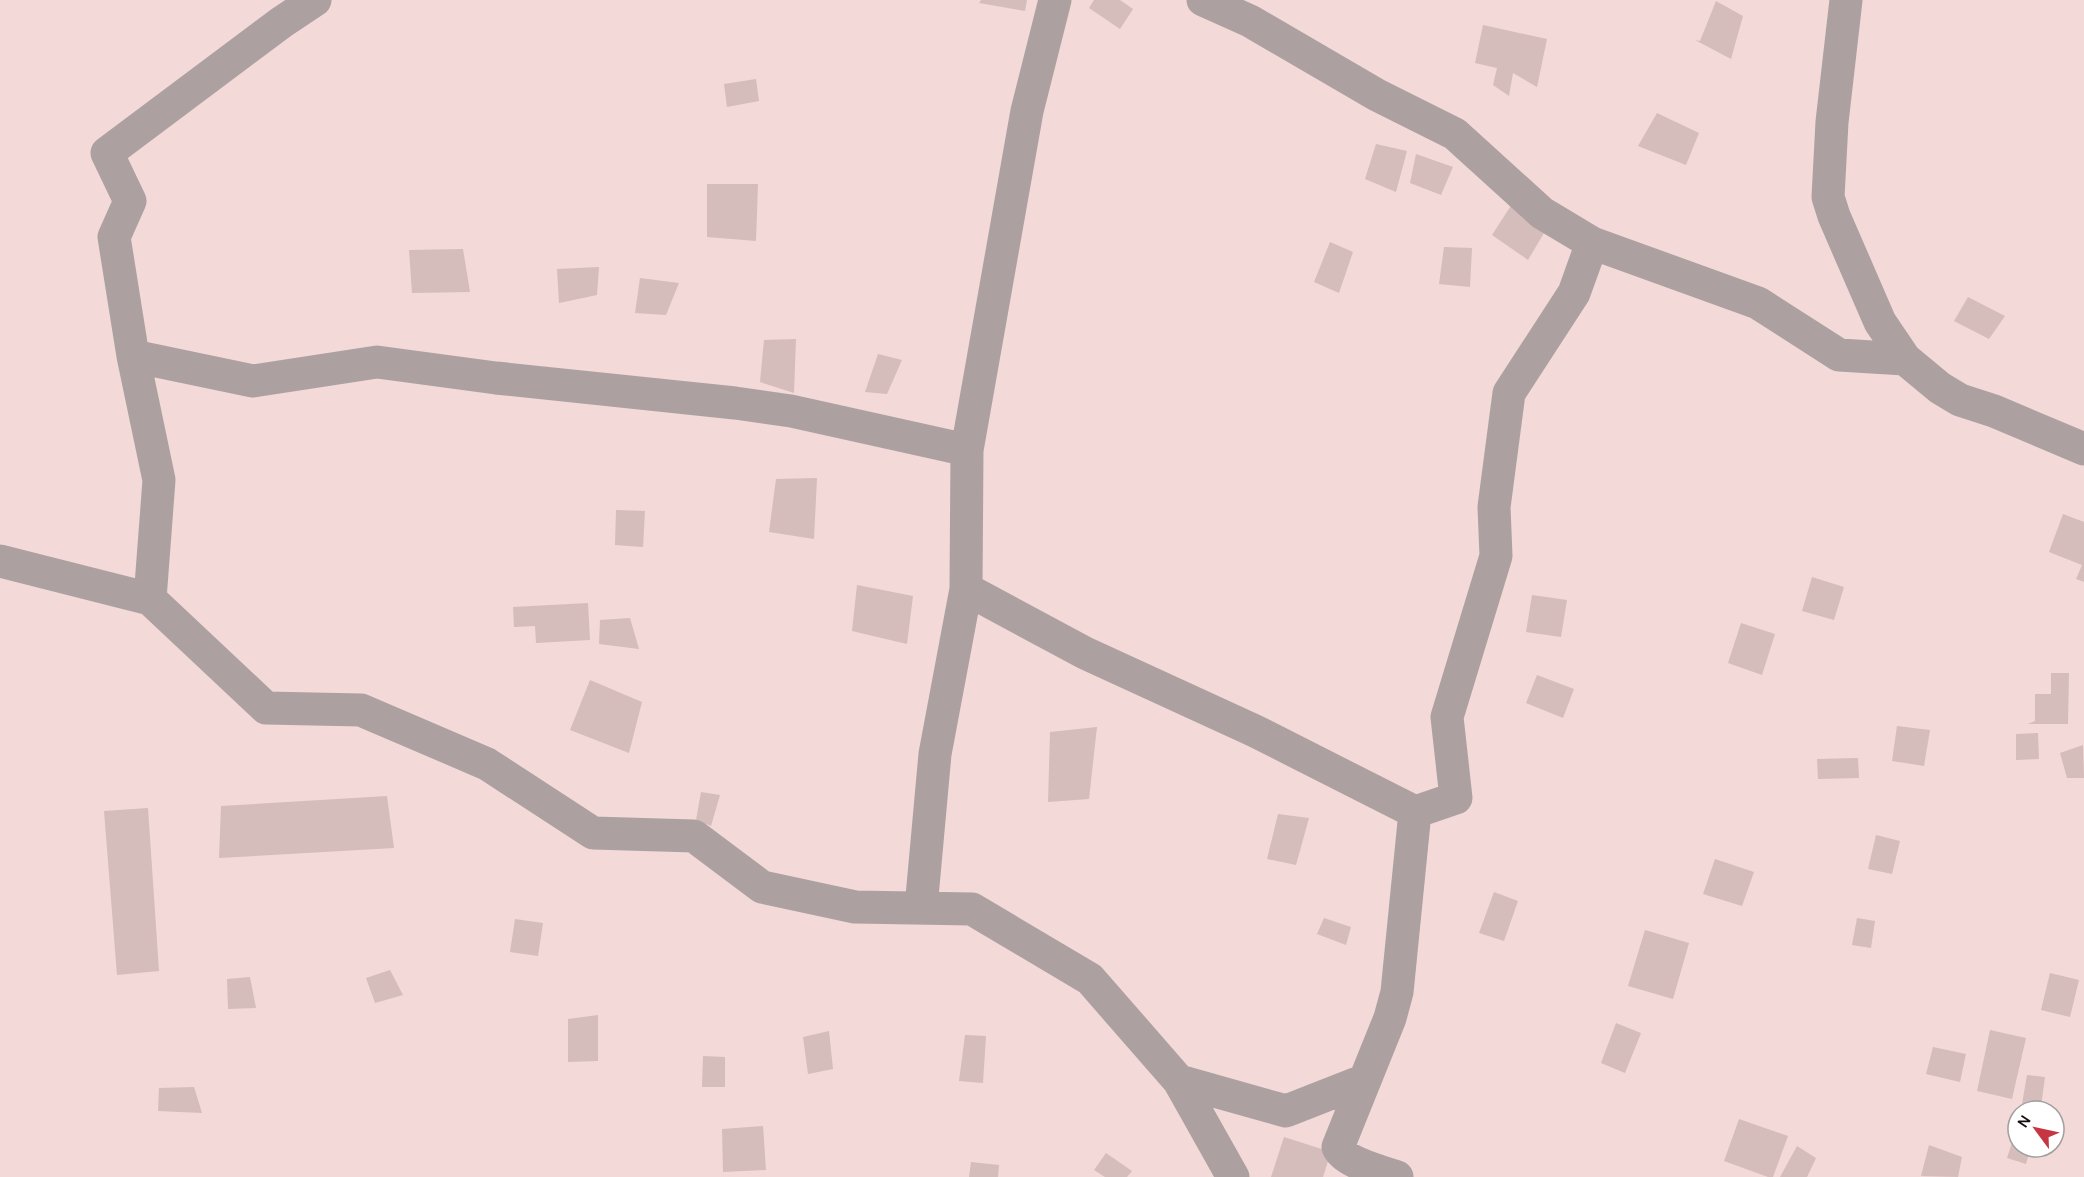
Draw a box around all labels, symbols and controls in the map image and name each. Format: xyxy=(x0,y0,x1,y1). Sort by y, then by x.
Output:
north arrow xyxy=(2006,1099,2066,1159)
text: N xyxy=(2013,1111,2035,1131)

